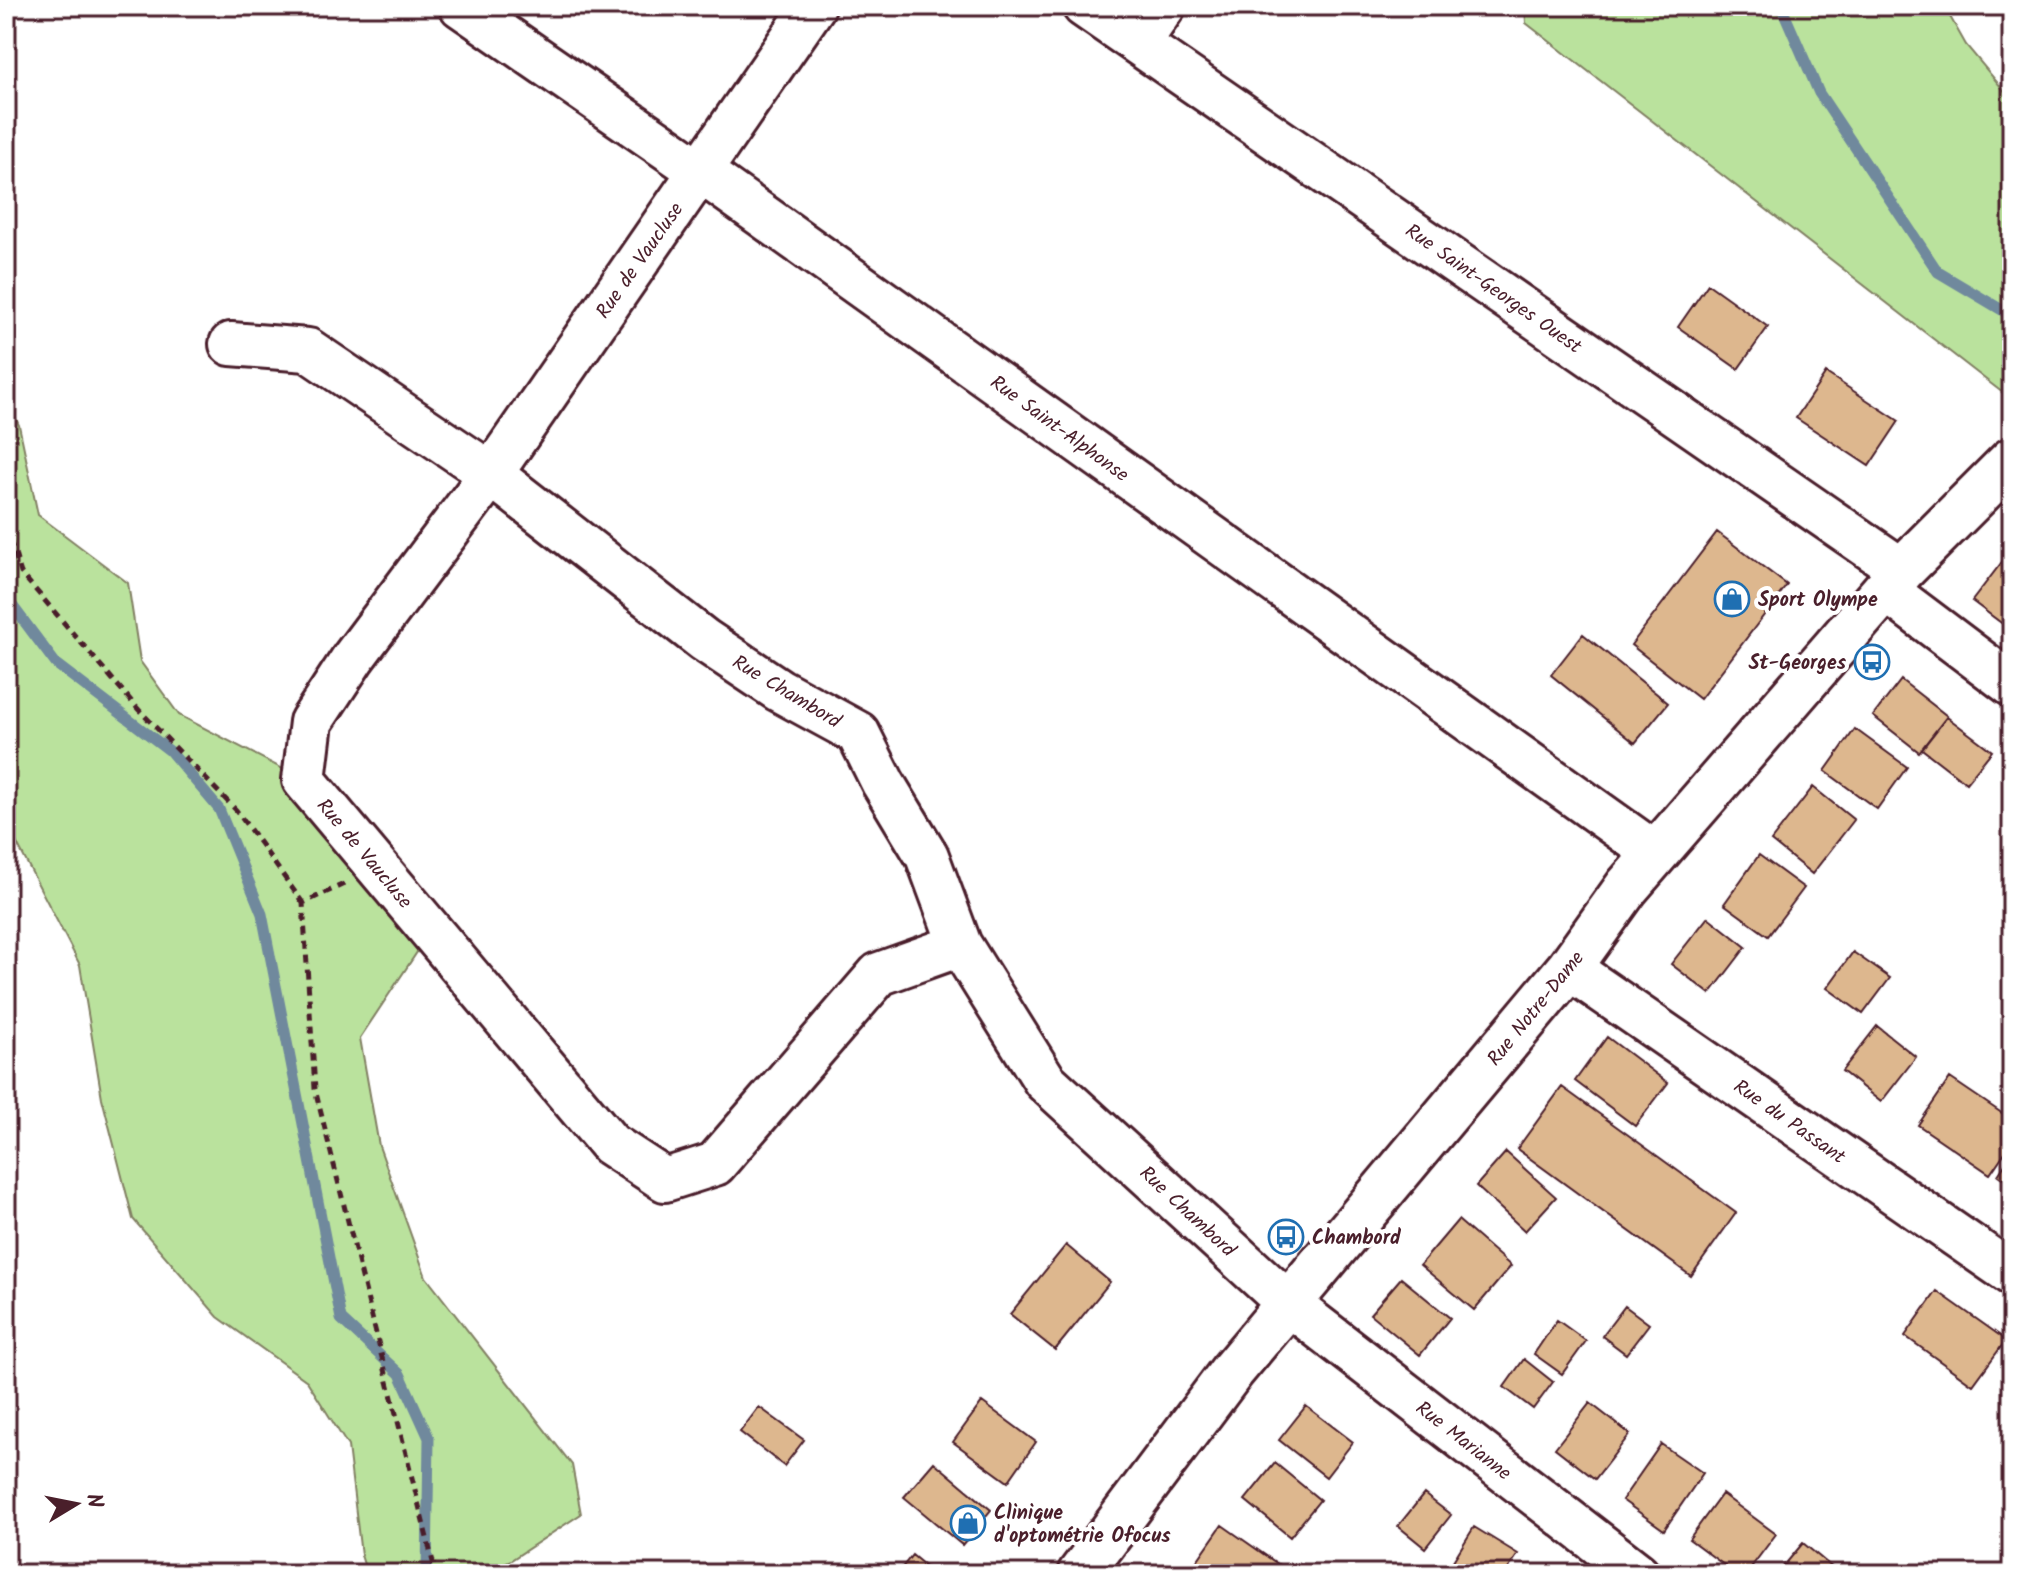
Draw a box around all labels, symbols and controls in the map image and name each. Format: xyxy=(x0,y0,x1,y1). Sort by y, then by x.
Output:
street label: Rue de Vaucluse xyxy=(589,196,693,326)
street label: Rue Saint-Georges Ouest xyxy=(1398,216,1588,363)
street label: Rue Saint-Alphonse xyxy=(983,368,1135,491)
shop icon: Sport Olympe xyxy=(1713,580,1751,618)
place label: Sport Olympe xyxy=(1758,585,1878,617)
bus stop icon: St-Georges xyxy=(1853,643,1891,681)
street label: Rue Chambord xyxy=(725,647,848,738)
place label: St-Georges xyxy=(1749,648,1847,680)
street label: Rue de Vaucluse xyxy=(308,792,419,917)
street label: Rue Notre-Dame xyxy=(1480,945,1593,1074)
street label: Rue du Passant xyxy=(1726,1072,1852,1173)
street label: Rue Chambord xyxy=(1131,1159,1243,1267)
bus stop icon: Chambord xyxy=(1267,1218,1305,1256)
place label: Chambord xyxy=(1312,1223,1402,1255)
street label: Rue Marianne xyxy=(1408,1394,1518,1489)
north arrow xyxy=(36,1464,116,1544)
text: N xyxy=(75,1491,112,1511)
place label: Clinique d'optométrie Ofocus xyxy=(994,1498,1171,1553)
shop icon: Clinique d'optométrie Ofocus xyxy=(949,1504,987,1542)

